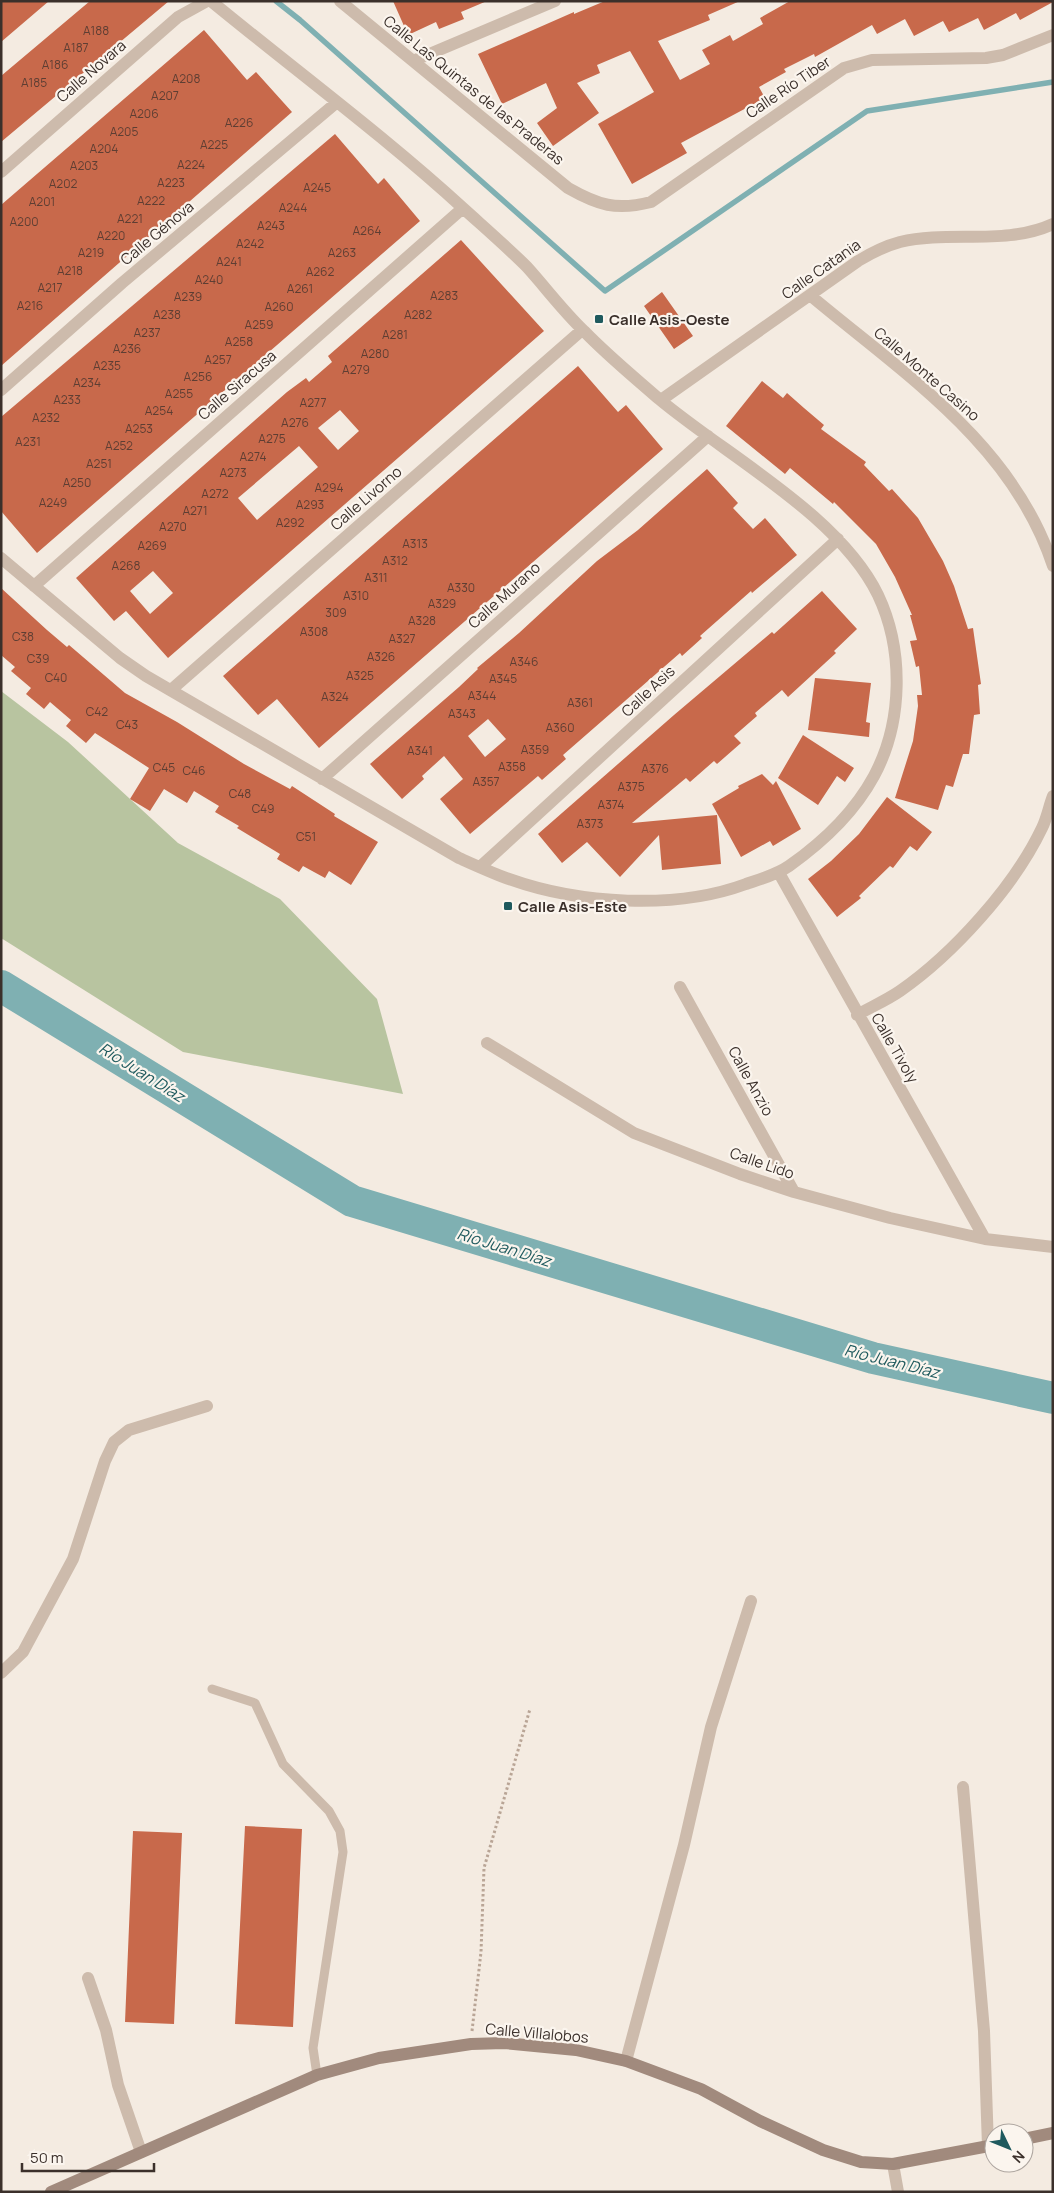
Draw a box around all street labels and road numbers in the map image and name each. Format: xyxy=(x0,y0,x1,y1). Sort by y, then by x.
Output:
street label: Calle Las Quintas de las Praderas xyxy=(379,10,569,170)
street label: Calle Novara xyxy=(52,35,130,107)
street label: Calle Río Tiber xyxy=(741,51,835,123)
street label: Calle Génova xyxy=(116,196,198,270)
street label: Calle Catania xyxy=(777,234,865,304)
street label: Calle Monte Casino xyxy=(870,322,984,426)
street label: Calle Siracusa xyxy=(193,345,281,425)
street label: Calle Livorno xyxy=(326,461,406,535)
street label: Calle Murano xyxy=(463,557,545,633)
street label: Calle Asis xyxy=(616,661,680,721)
street label: Calle Tivoly xyxy=(866,1009,924,1087)
street label: Calle Anzio xyxy=(723,1042,779,1120)
street label: Calle Lido xyxy=(727,1142,797,1184)
street label: Calle Villalobos xyxy=(485,2018,590,2048)

